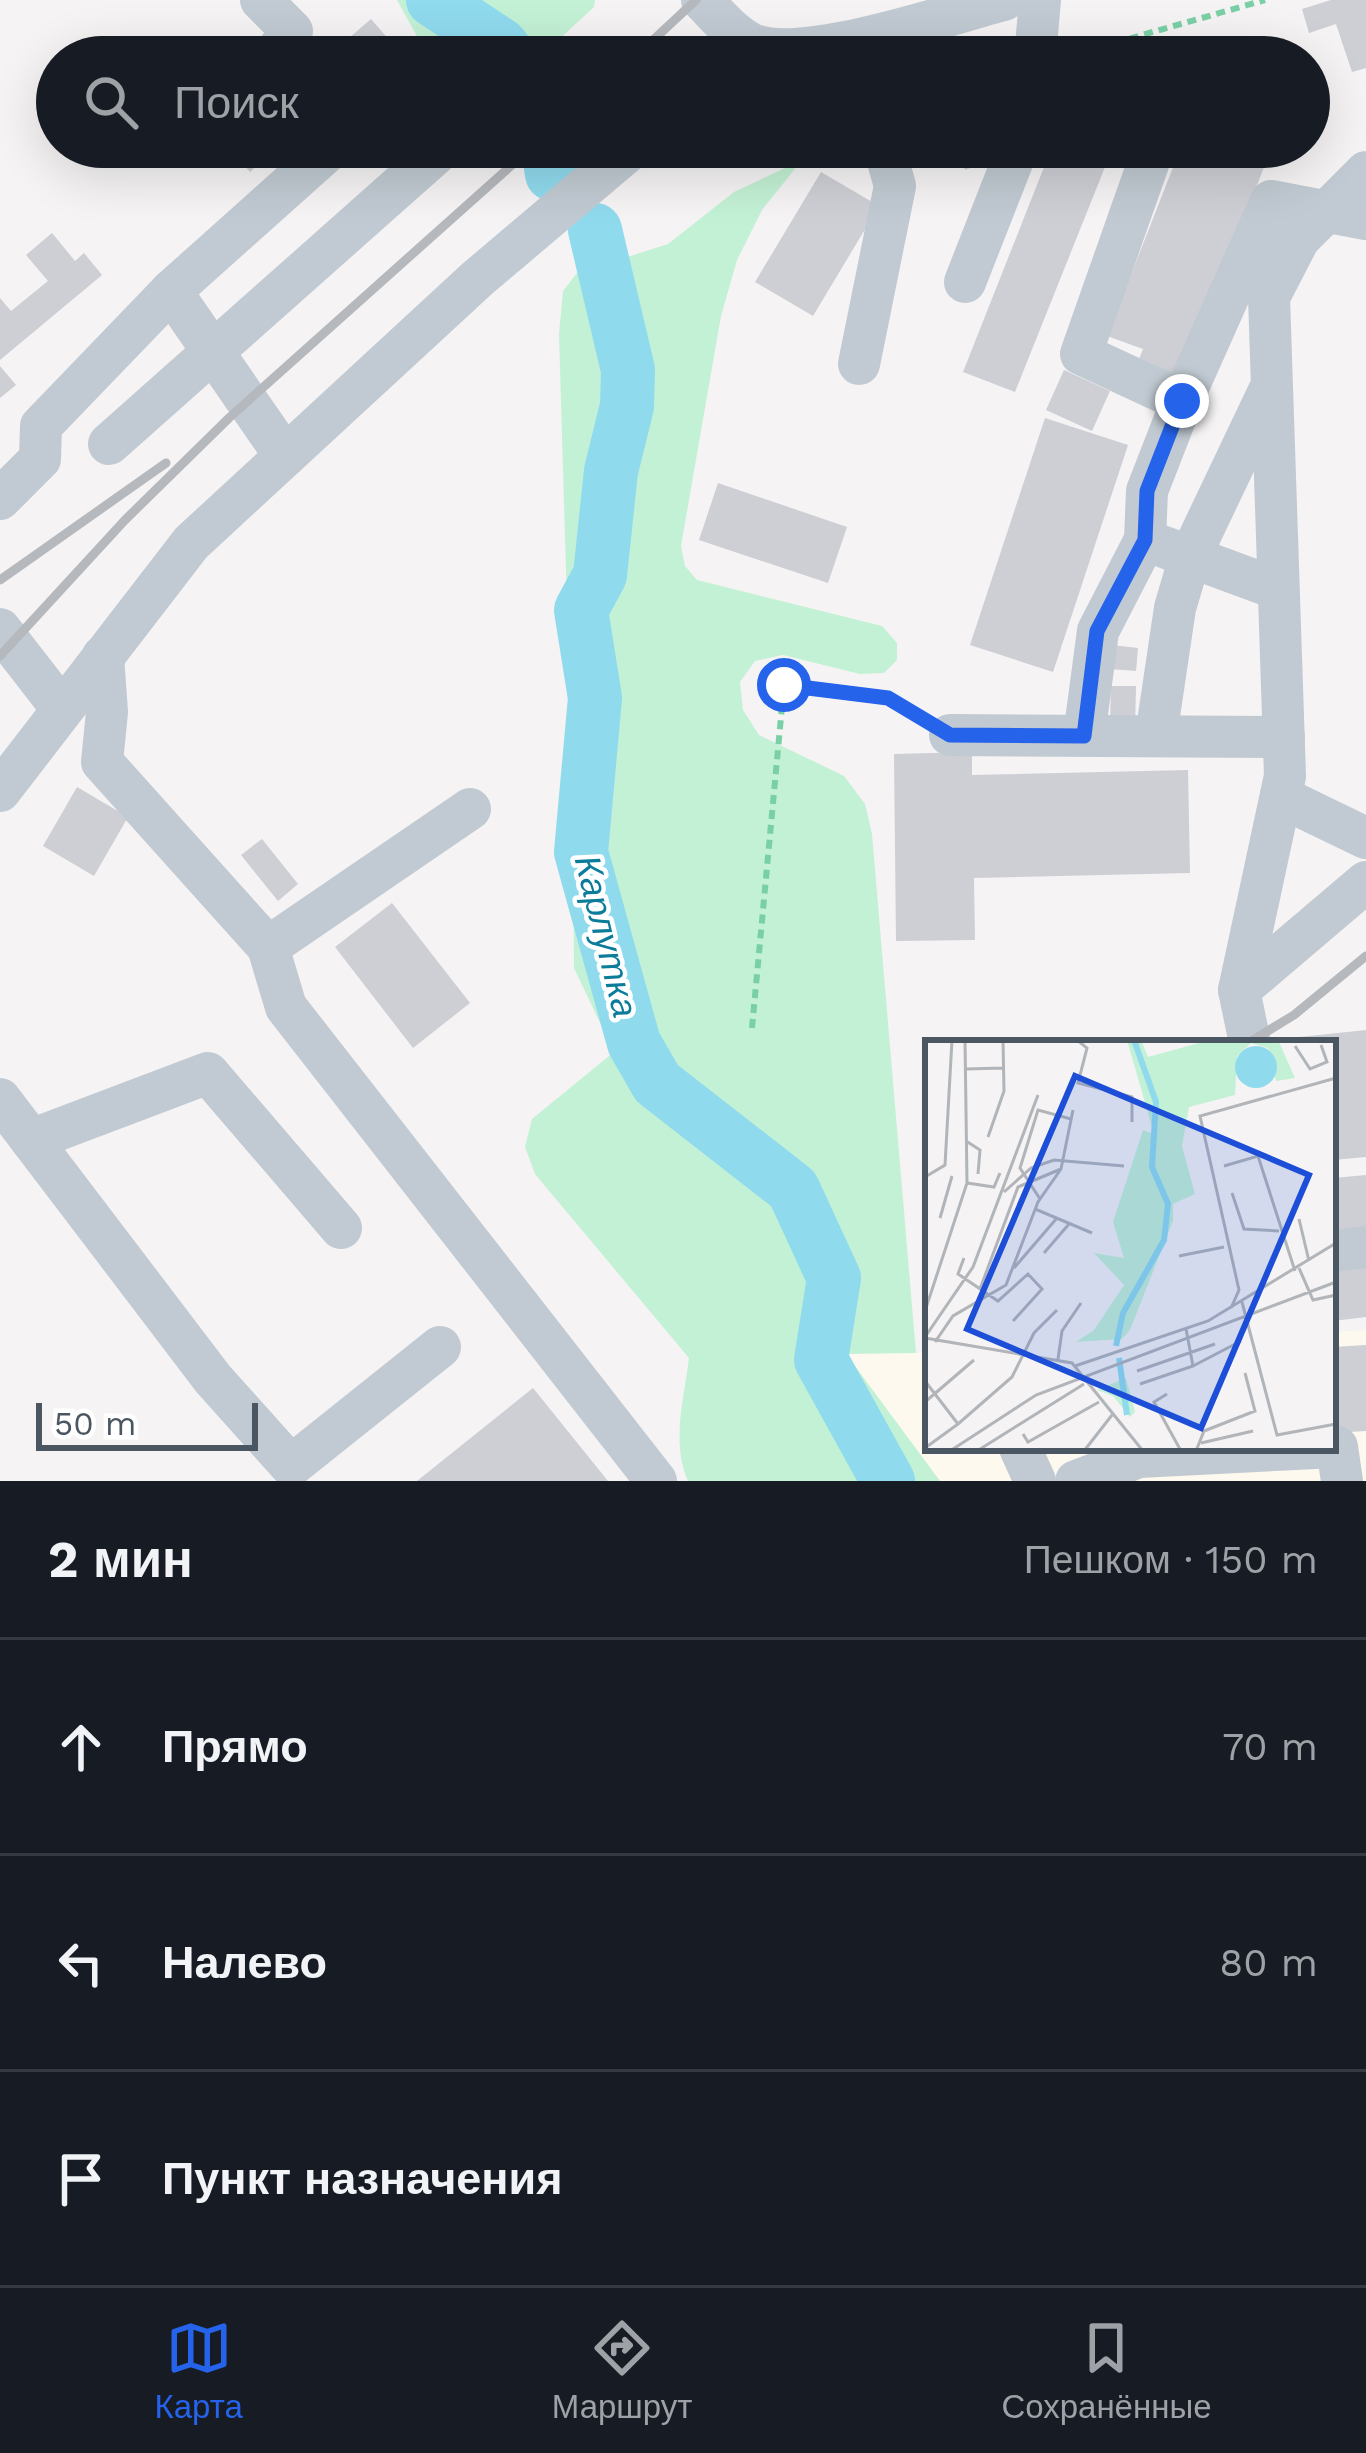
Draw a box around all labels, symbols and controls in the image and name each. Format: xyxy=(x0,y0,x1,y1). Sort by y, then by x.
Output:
search box xyxy=(36,36,1330,168)
icon: search xyxy=(78,69,144,135)
text: Поиск xyxy=(174,76,299,129)
route end xyxy=(1155,374,1209,428)
route start xyxy=(757,658,811,712)
water label: Карлутка xyxy=(566,851,646,1022)
inset map xyxy=(925,1040,1336,1451)
scale bar xyxy=(36,1397,258,1450)
text: 50 m xyxy=(54,1404,136,1443)
text: 2 мин xyxy=(48,1530,193,1589)
text: Пешком · 150 m xyxy=(1024,1537,1318,1582)
icon: ahead xyxy=(48,1714,114,1780)
text: Прямо xyxy=(162,1720,308,1773)
text: 70 m xyxy=(1222,1724,1318,1769)
icon: left xyxy=(48,1930,114,1996)
text: Налево xyxy=(162,1936,327,1989)
text: 80 m xyxy=(1219,1940,1318,1985)
icon: arrive xyxy=(48,2146,114,2212)
text: Пункт назначения xyxy=(162,2152,562,2205)
tab: Карта xyxy=(154,2315,243,2426)
tab: Маршрут xyxy=(552,2315,692,2426)
tab: Сохранённые xyxy=(1001,2315,1212,2426)

